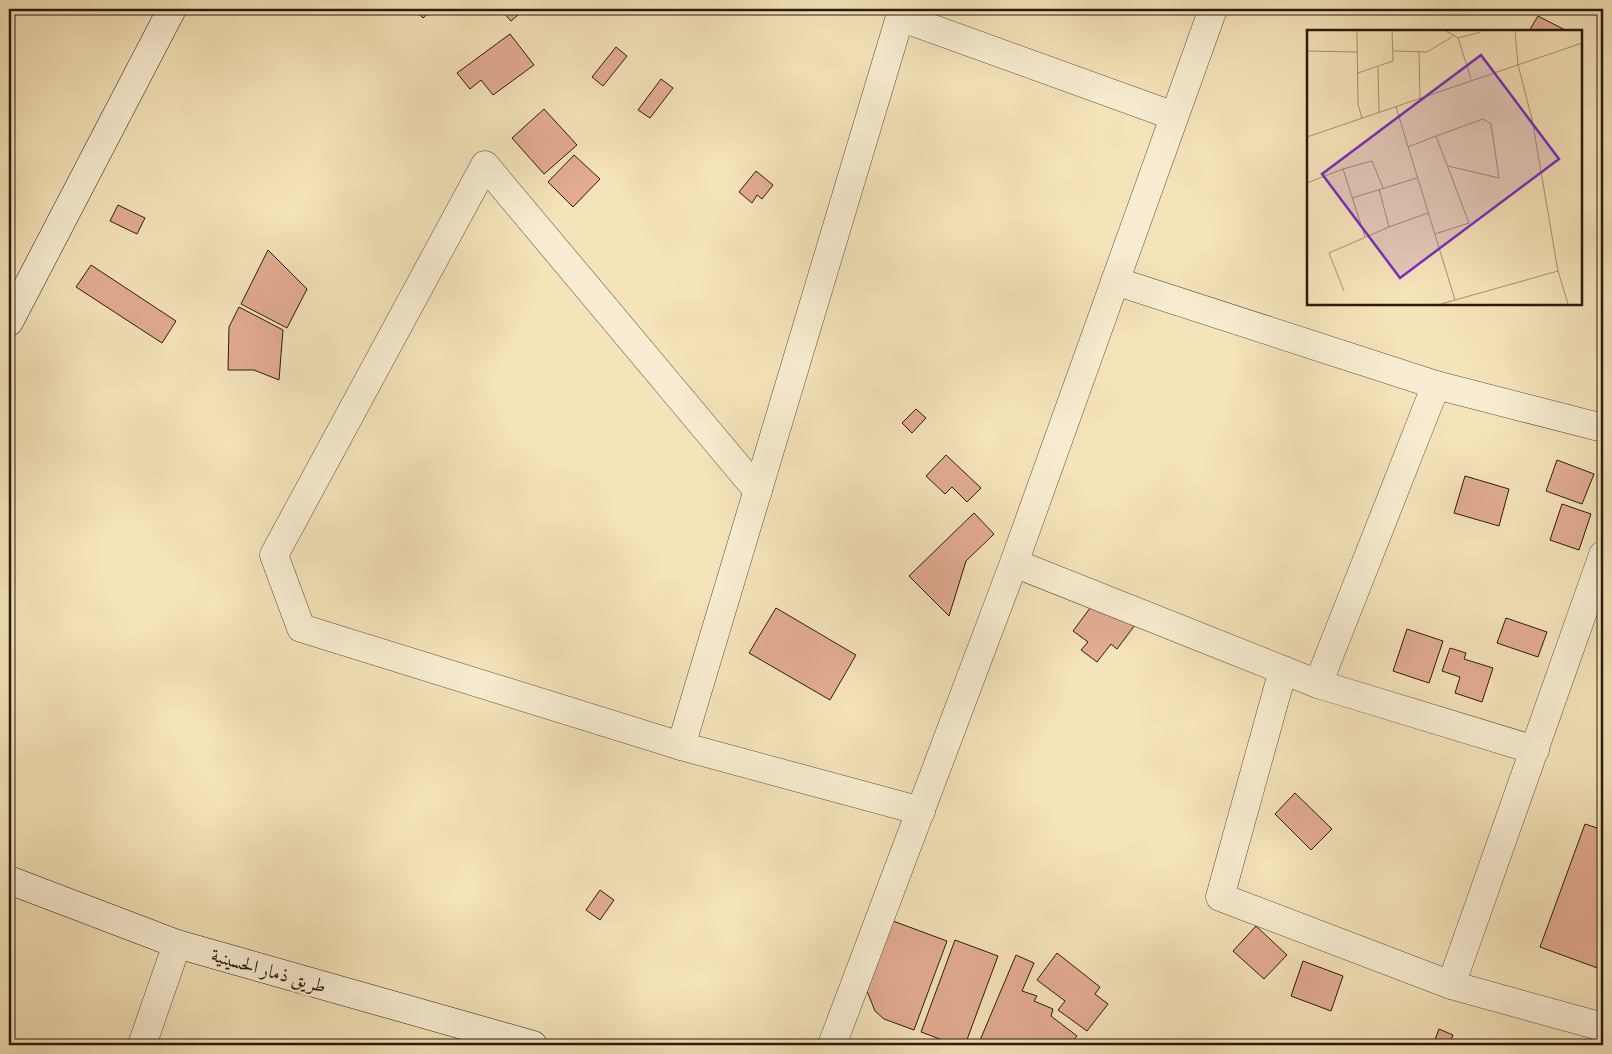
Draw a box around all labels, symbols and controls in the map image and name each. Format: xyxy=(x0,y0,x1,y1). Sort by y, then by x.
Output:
inset map xyxy=(1307,30,1582,305)
street label: طريق ذمار الحسينية xyxy=(208,943,329,1002)

